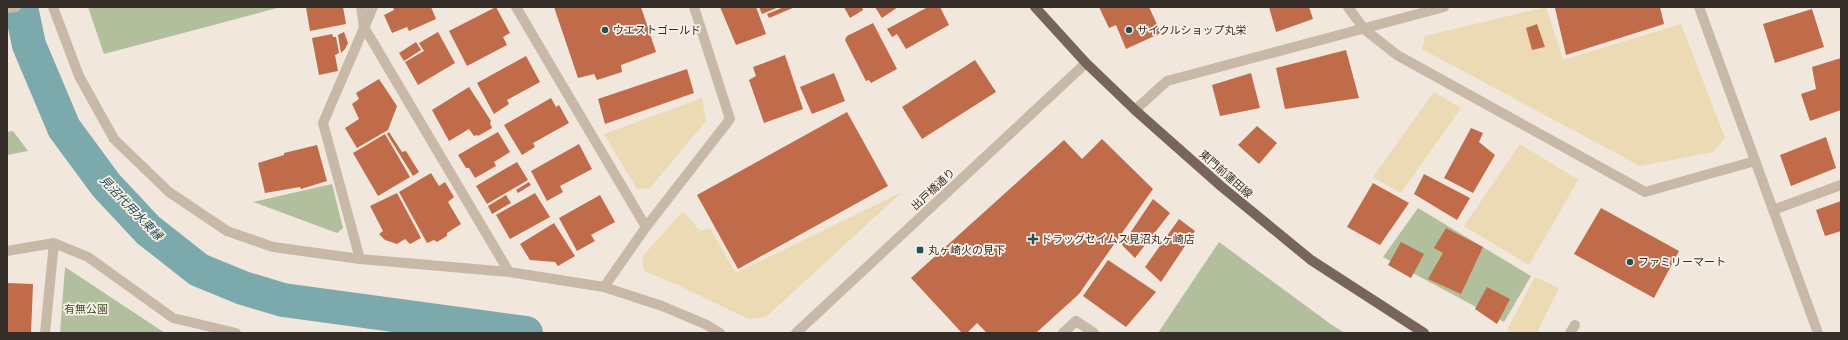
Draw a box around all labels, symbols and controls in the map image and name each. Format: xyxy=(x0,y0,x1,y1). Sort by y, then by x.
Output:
place label: ウエストゴールド xyxy=(613,22,701,37)
place label: サイクルショップ丸栄 xyxy=(1137,22,1246,37)
marker: ウエストゴールド xyxy=(600,25,610,35)
marker: サイクルショップ丸栄 xyxy=(1124,25,1134,35)
street label: 東門前蓮田線 xyxy=(1197,146,1256,201)
street label: 出戸橋通り xyxy=(907,164,958,213)
water label: 見沼代用水東縁 xyxy=(96,172,168,245)
place label: ドラッグセイムス見沼丸ヶ崎店 xyxy=(1041,231,1195,246)
marker: ドラッグセイムス見沼丸ヶ崎店 xyxy=(1028,234,1038,244)
place label: 丸ヶ崎火の見下 xyxy=(928,242,1005,257)
marker: 丸ヶ崎火の見下 xyxy=(915,245,925,255)
place label: ファミリーマート xyxy=(1638,254,1726,269)
marker: ファミリーマート xyxy=(1625,257,1635,267)
park label: 有無公園 xyxy=(64,301,108,316)

